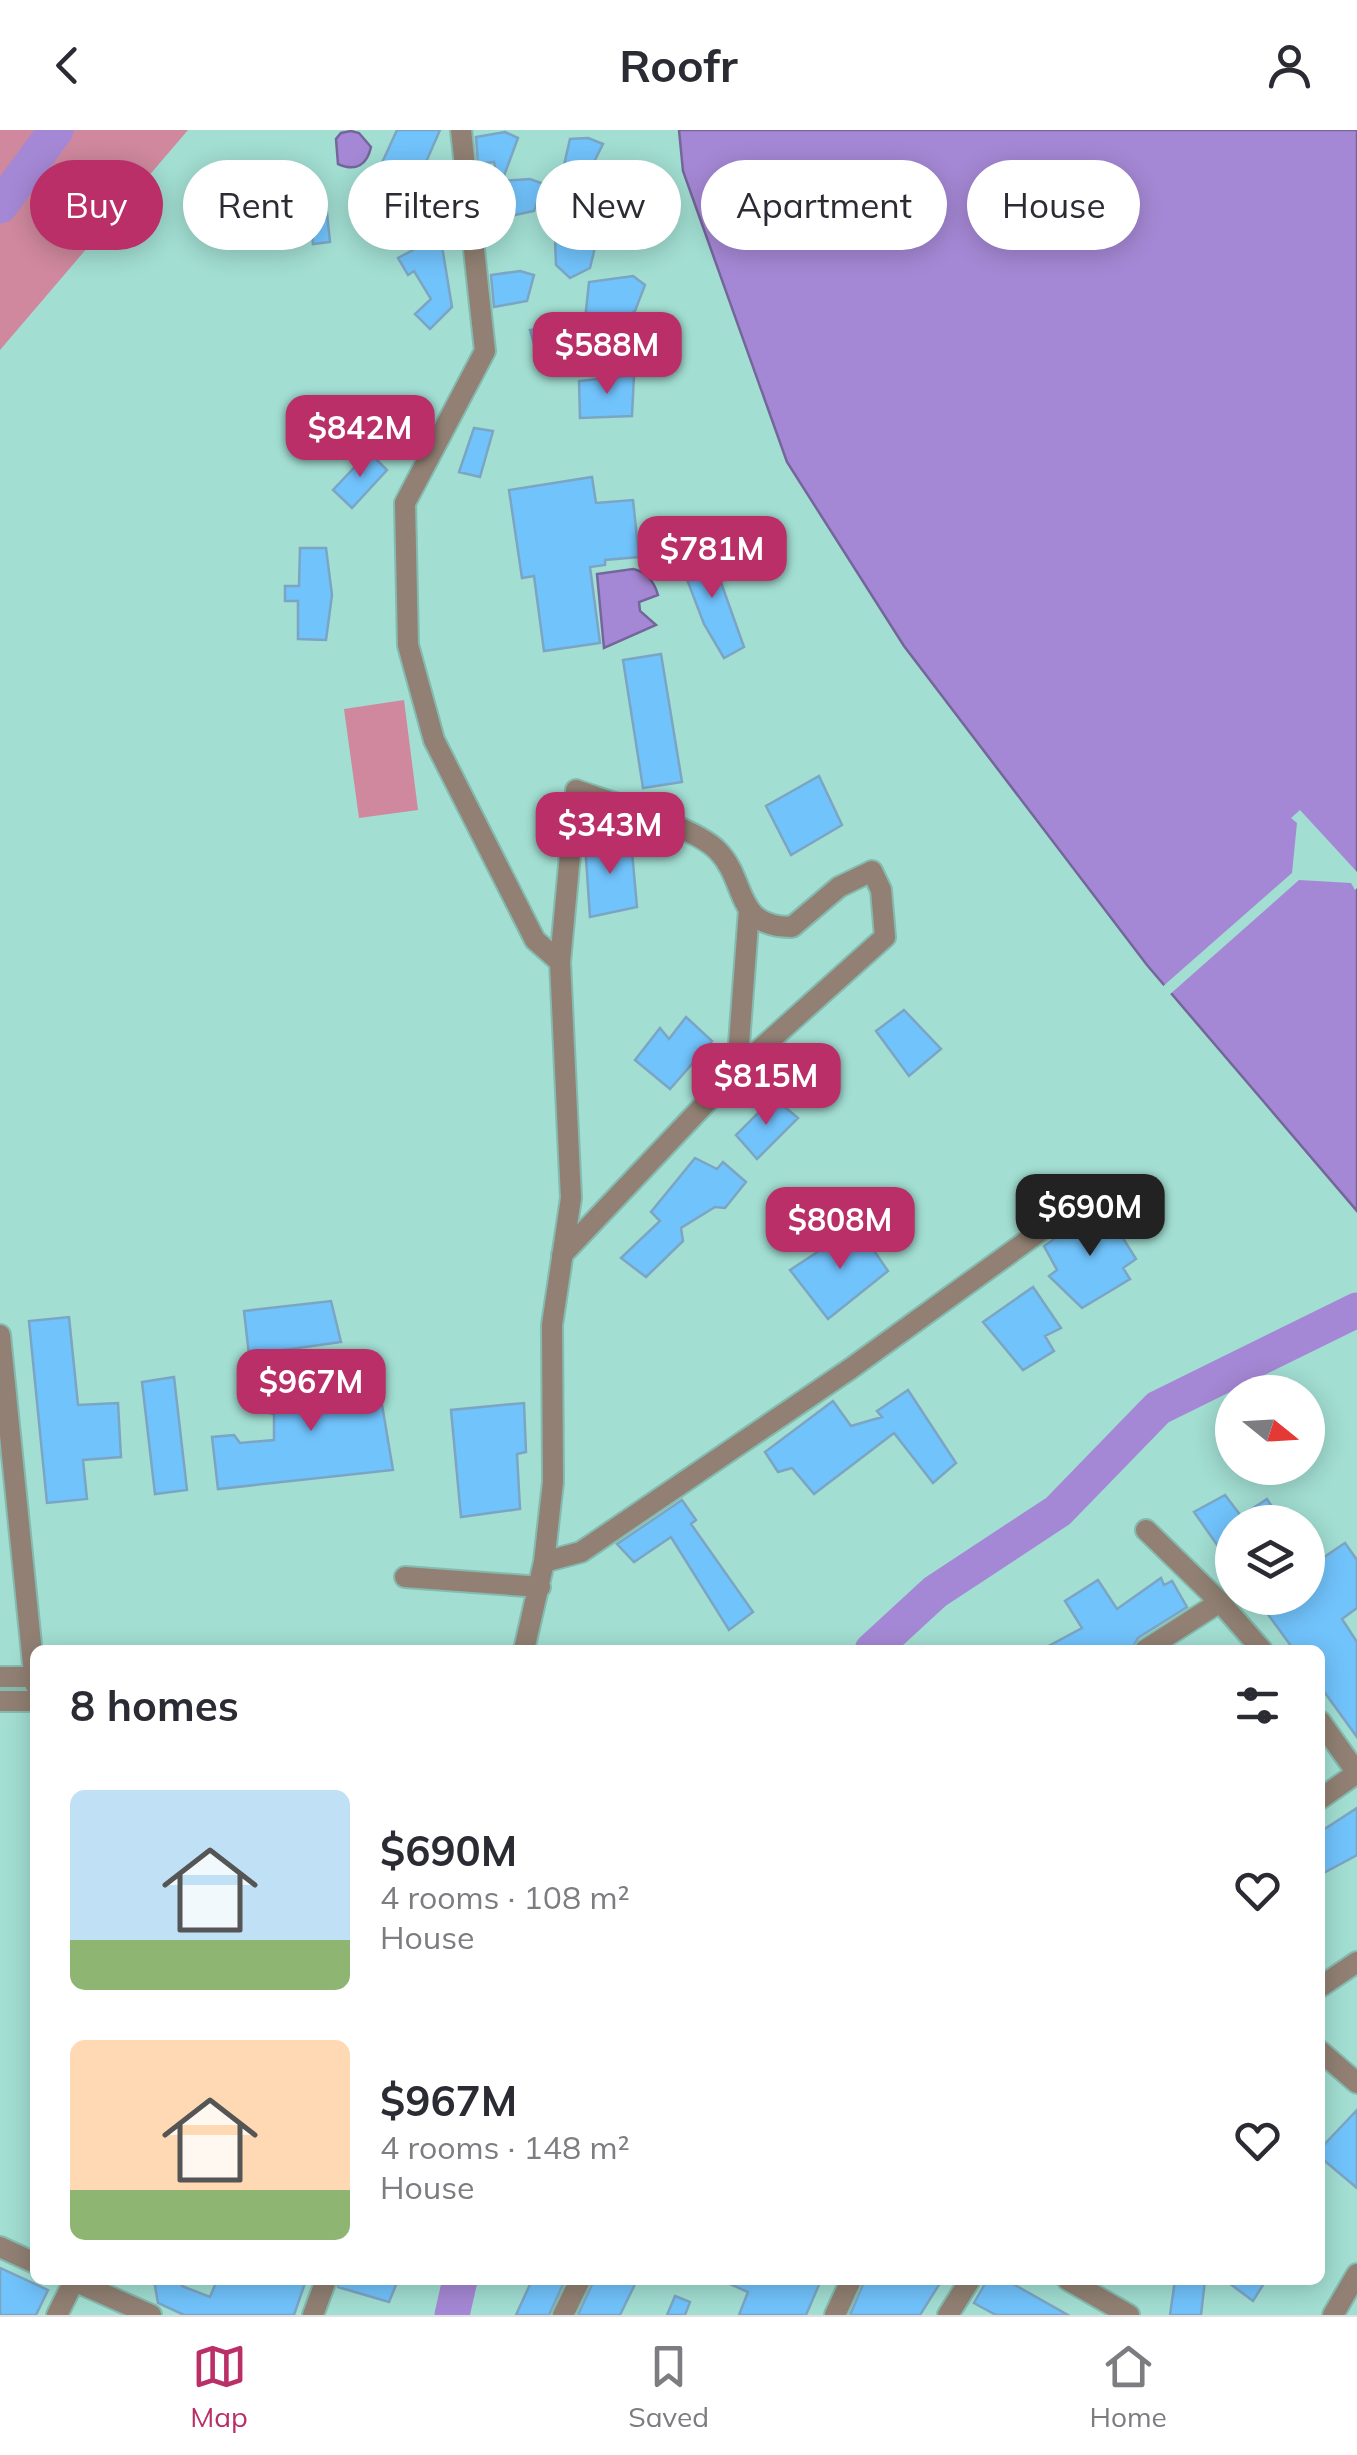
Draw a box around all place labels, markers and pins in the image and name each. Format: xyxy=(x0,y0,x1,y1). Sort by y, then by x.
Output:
pin: $588M xyxy=(537,312,677,397)
pin: $842M xyxy=(290,395,430,480)
pin: $781M xyxy=(642,516,782,601)
pin: $343M xyxy=(540,792,680,877)
pin: $815M xyxy=(696,1043,836,1128)
pin: $690M xyxy=(1020,1174,1160,1259)
pin: $808M xyxy=(770,1187,910,1272)
pin: $967M xyxy=(241,1349,381,1434)

